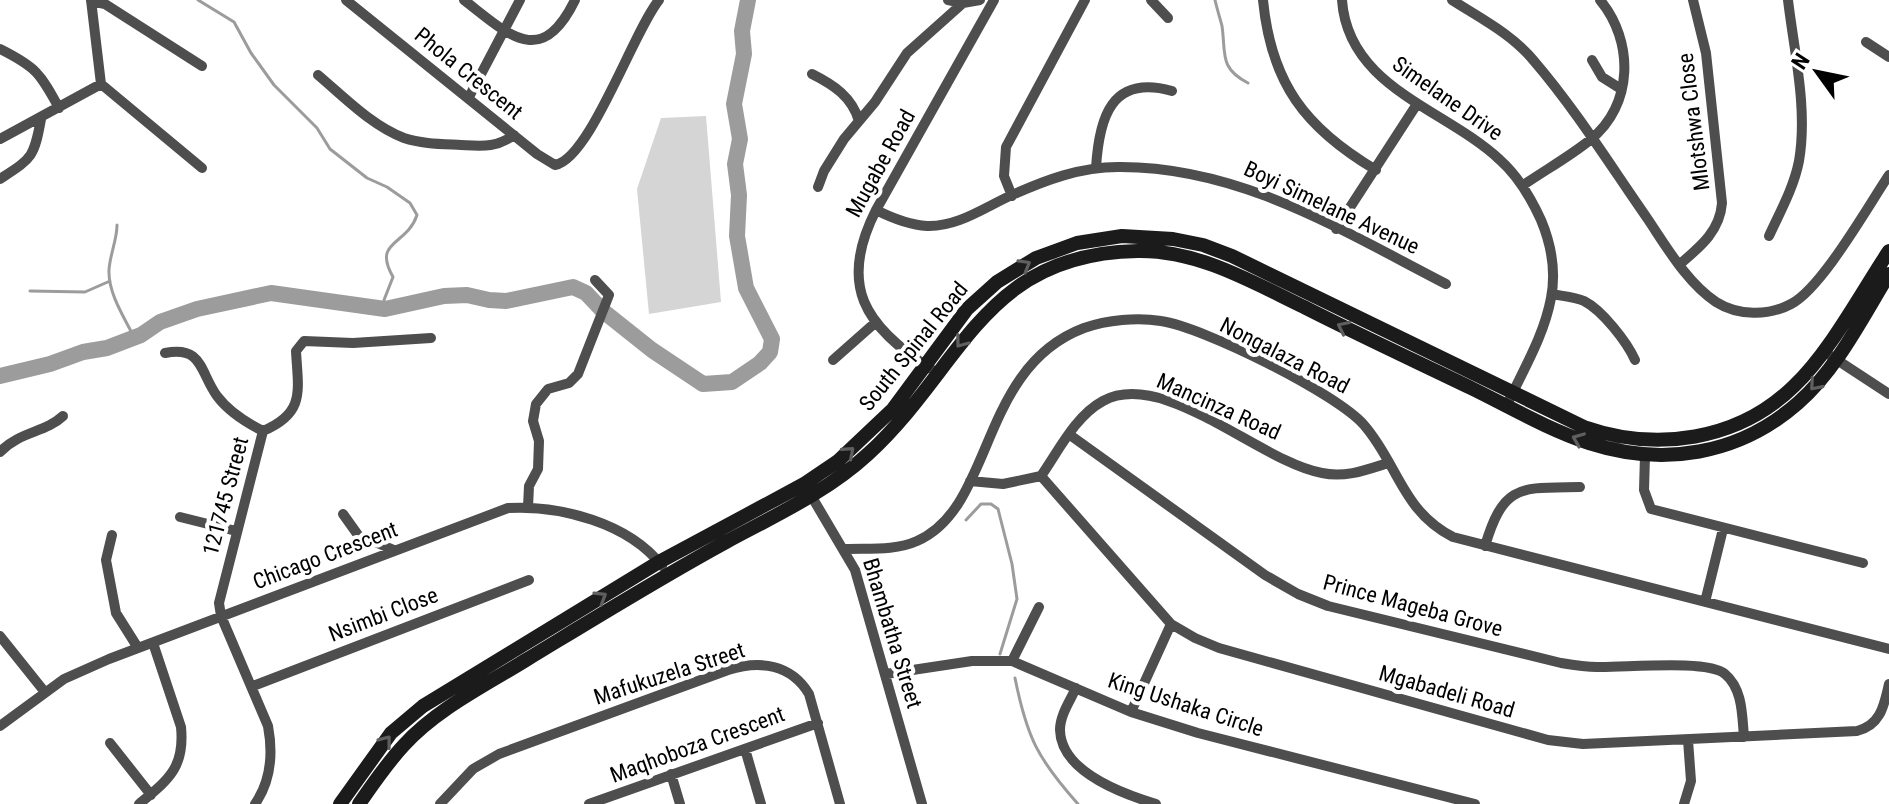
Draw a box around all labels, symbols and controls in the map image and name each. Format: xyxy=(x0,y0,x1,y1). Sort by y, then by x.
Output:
street label: Phola Crescent xyxy=(410,22,528,124)
north arrow xyxy=(1777,32,1857,112)
text: N xyxy=(1786,49,1815,74)
street label: Simelane Drive xyxy=(1388,51,1508,146)
street label: Mlotshwa Close xyxy=(1673,52,1714,192)
street label: Mugabe Road xyxy=(841,105,920,221)
street label: Boyi Simelane Avenue xyxy=(1240,156,1423,259)
one-way arrow xyxy=(1017,259,1031,275)
street label: South Spinal Road xyxy=(854,277,973,416)
street label: Nongalaza Road xyxy=(1216,312,1354,399)
one-way arrow xyxy=(1337,321,1352,337)
one-way arrow xyxy=(957,333,971,348)
street label: Mancinza Road xyxy=(1153,368,1285,445)
one-way arrow xyxy=(1810,376,1825,391)
one-way arrow xyxy=(1572,432,1586,448)
street label: 121745 Street xyxy=(198,434,253,558)
one-way arrow xyxy=(839,447,854,462)
street label: Chicago Crescent xyxy=(249,516,401,595)
street label: Bhambatha Street xyxy=(858,555,927,711)
street label: Prince Mageba Grove xyxy=(1320,569,1505,641)
street label: Nsimbi Close xyxy=(325,582,441,647)
one-way arrow xyxy=(592,592,606,607)
street label: Mafukuzela Street xyxy=(590,637,748,710)
street label: Mgabadeli Road xyxy=(1376,660,1518,723)
street label: King Ushaka Circle xyxy=(1105,668,1267,741)
street label: Maqhoboza Crescent xyxy=(607,701,788,788)
one-way arrow xyxy=(376,735,390,750)

